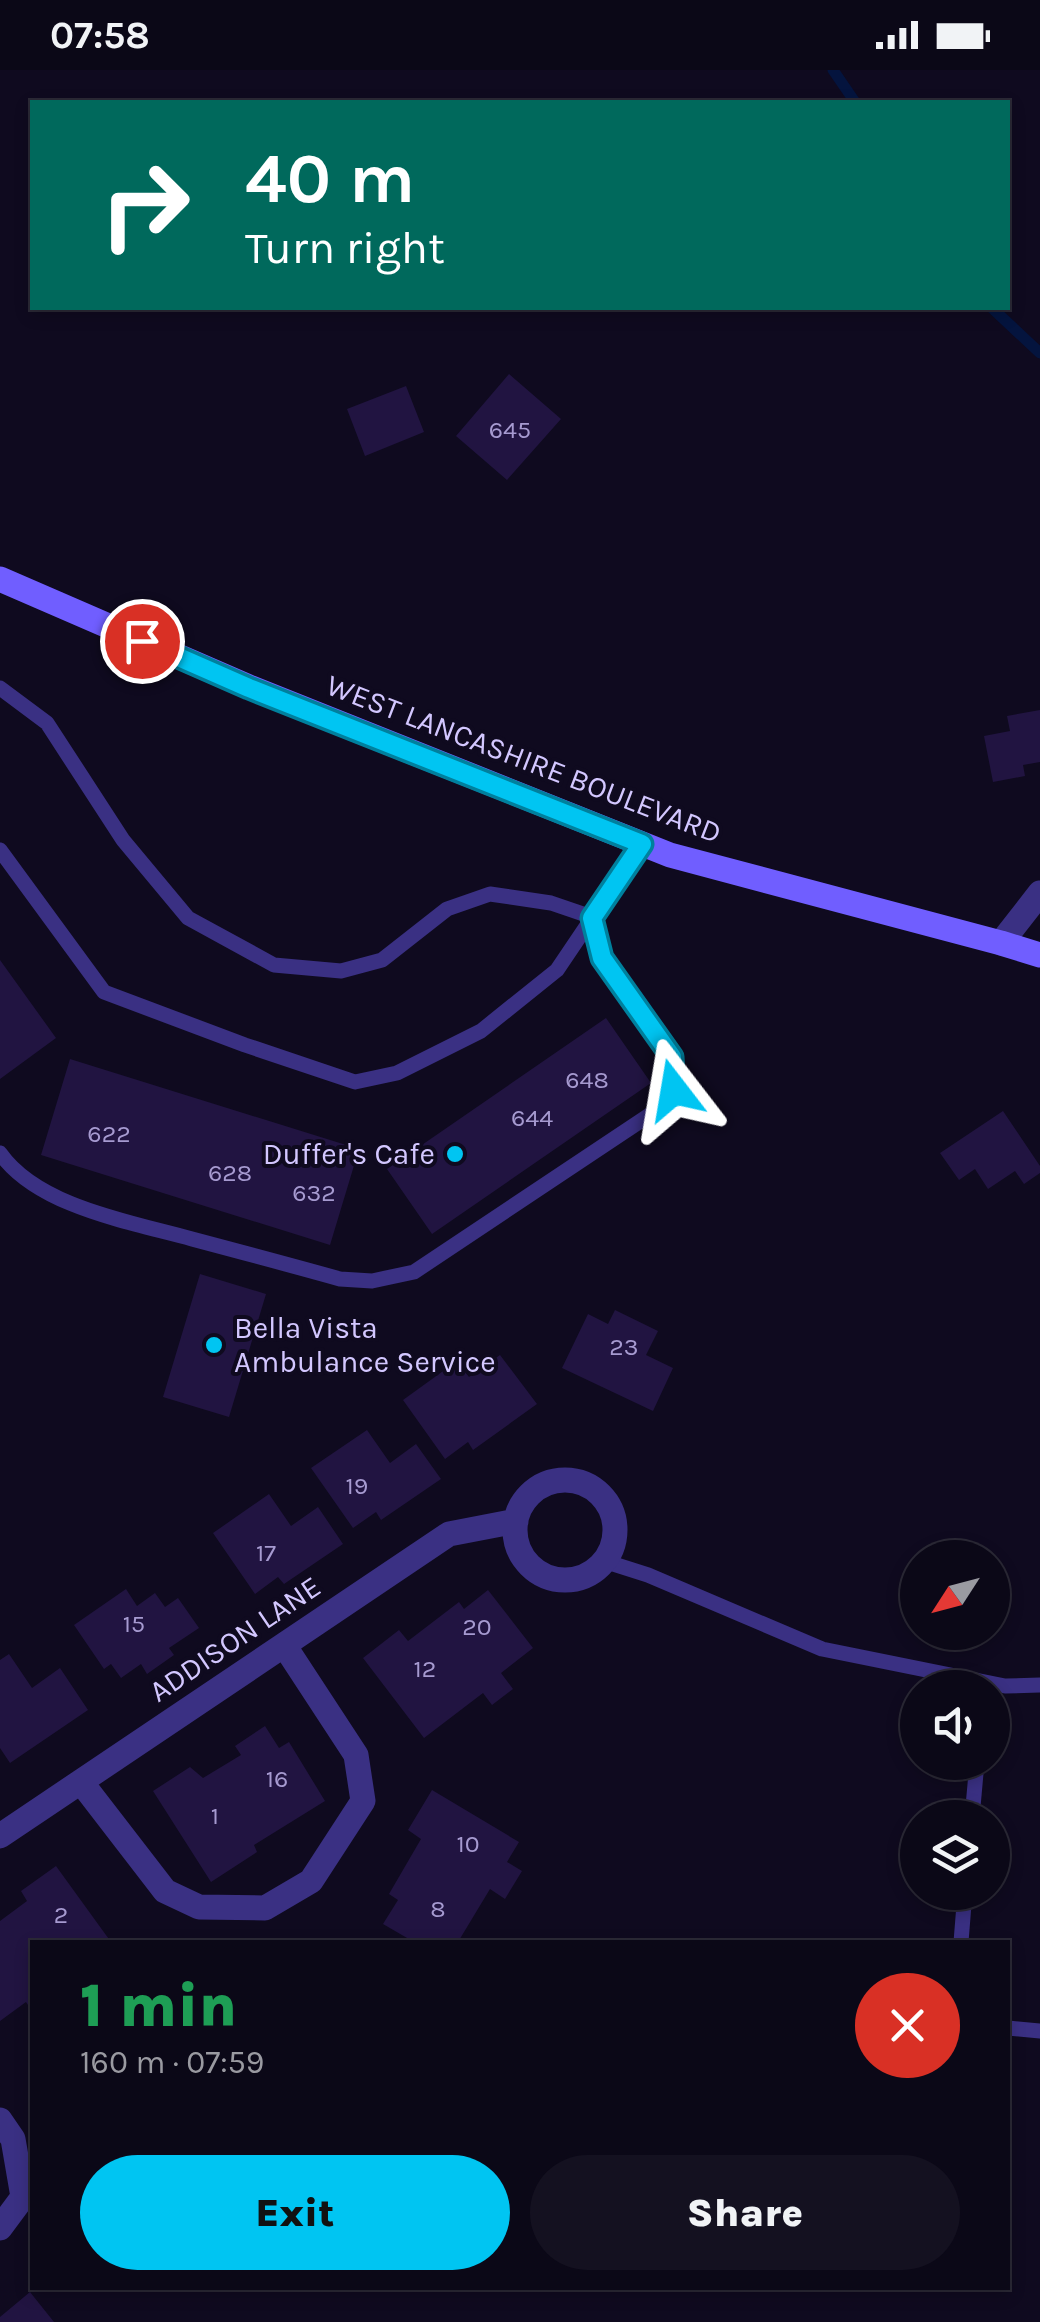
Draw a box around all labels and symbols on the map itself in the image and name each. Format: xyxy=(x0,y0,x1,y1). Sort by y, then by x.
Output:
house number: 645 xyxy=(489,415,531,444)
pin xyxy=(100,599,185,684)
street label: WEST LANCASHIRE BOULEVARD xyxy=(321,667,727,851)
position arrow xyxy=(622,1038,726,1142)
house number: 648 xyxy=(565,1065,609,1094)
house number: 644 xyxy=(511,1103,553,1132)
house number: 622 xyxy=(87,1119,131,1148)
place label: Duffer's Cafe xyxy=(263,1136,435,1172)
marker: Duffer's Cafe xyxy=(444,1143,466,1165)
house number: 628 xyxy=(208,1158,252,1187)
house number: 632 xyxy=(292,1178,336,1207)
place label: Bella Vista Ambulance Service xyxy=(234,1310,496,1380)
house number: 23 xyxy=(609,1332,639,1361)
marker: Bella Vista Ambulance Service xyxy=(203,1334,225,1356)
house number: 19 xyxy=(346,1471,368,1500)
house number: 17 xyxy=(256,1538,276,1567)
north arrow xyxy=(900,1540,1010,1650)
street label: ADDISON LANE xyxy=(142,1568,328,1710)
house number: 15 xyxy=(123,1609,145,1638)
house number: 20 xyxy=(462,1612,492,1641)
house number: 12 xyxy=(414,1654,436,1683)
house number: 16 xyxy=(266,1764,288,1793)
house number: 1 xyxy=(211,1801,219,1830)
house number: 10 xyxy=(456,1829,480,1858)
house number: 8 xyxy=(430,1894,446,1923)
house number: 2 xyxy=(54,1900,68,1929)

